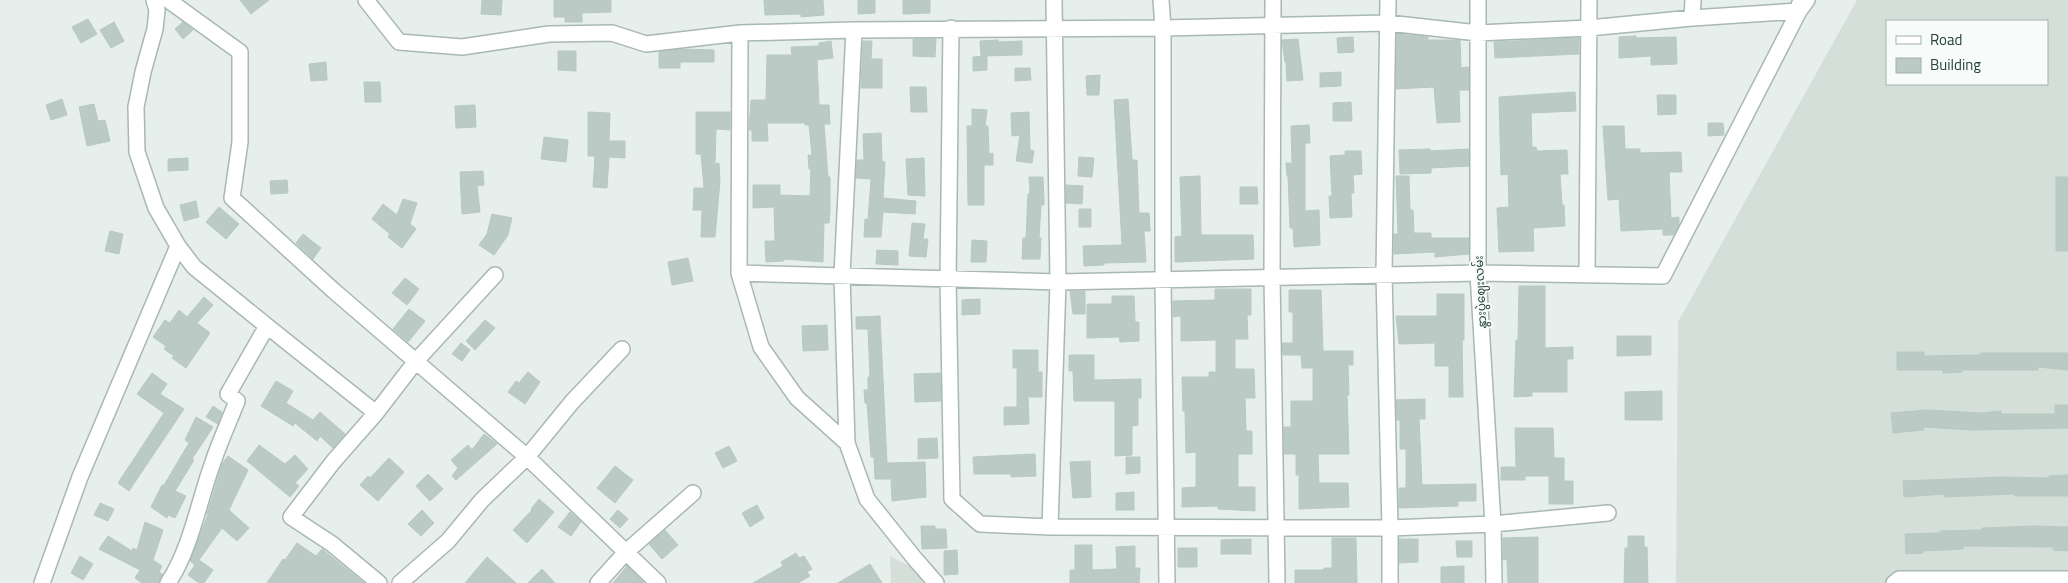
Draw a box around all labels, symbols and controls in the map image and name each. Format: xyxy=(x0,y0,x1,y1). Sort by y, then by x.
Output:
legend xyxy=(1886,20,2048,85)
text: Road xyxy=(1930,28,1962,51)
text: Building xyxy=(1930,53,1981,76)
street label: နွားပွဲဈေးလမ်း xyxy=(1469,255,1492,329)

